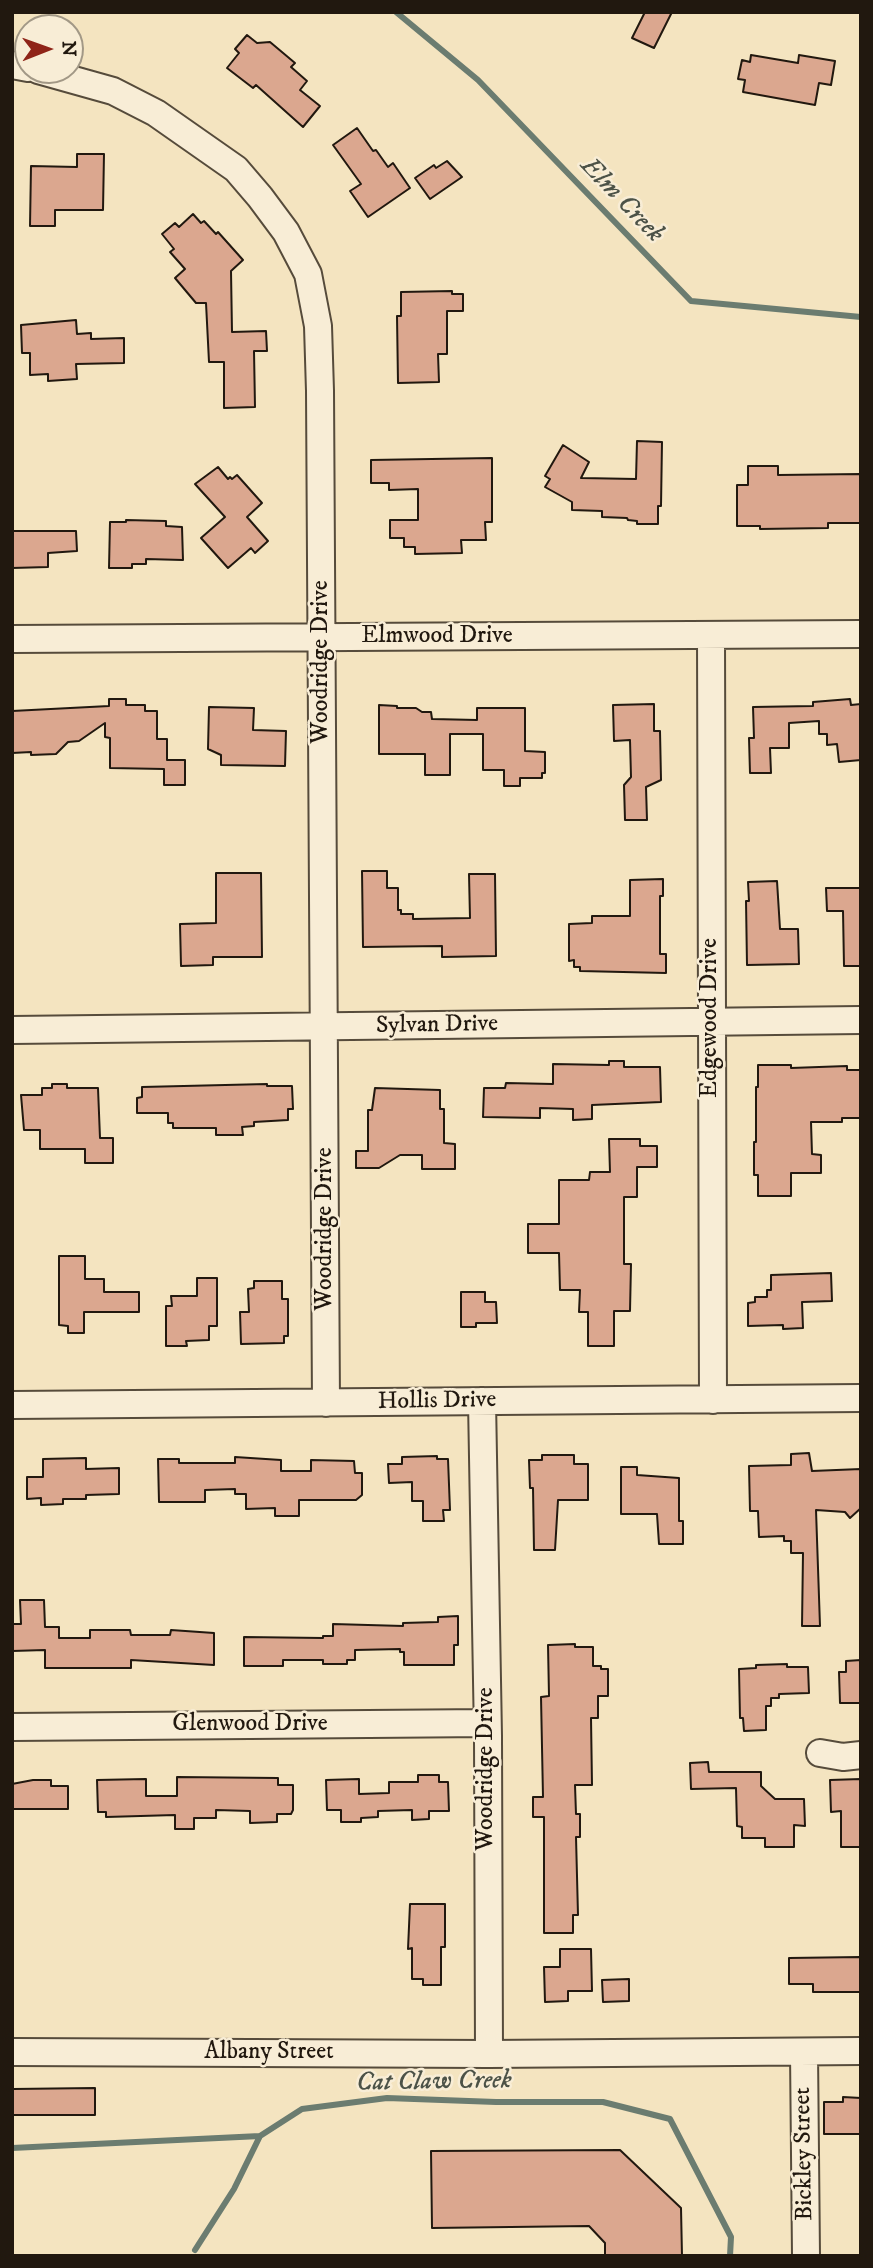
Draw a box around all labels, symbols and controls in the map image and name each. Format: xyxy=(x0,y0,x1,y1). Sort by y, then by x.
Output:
north arrow xyxy=(14,14,84,84)
text: N xyxy=(57,41,80,57)
water label: Elm Creek xyxy=(573,152,669,250)
street label: Woodridge Drive xyxy=(308,580,336,744)
street label: Elmwood Drive xyxy=(361,623,513,651)
street label: Edgewood Drive xyxy=(697,938,725,1098)
street label: Sylvan Drive xyxy=(376,1011,498,1041)
street label: Woodridge Drive xyxy=(312,1147,340,1311)
street label: Hollis Drive xyxy=(377,1387,497,1417)
street label: Woodridge Drive xyxy=(473,1687,501,1851)
street label: Glenwood Drive xyxy=(172,1711,328,1739)
street label: Albany Street xyxy=(204,2039,334,2067)
water label: Cat Claw Creek xyxy=(356,2066,512,2100)
street label: Bickley Street xyxy=(789,2087,821,2221)

